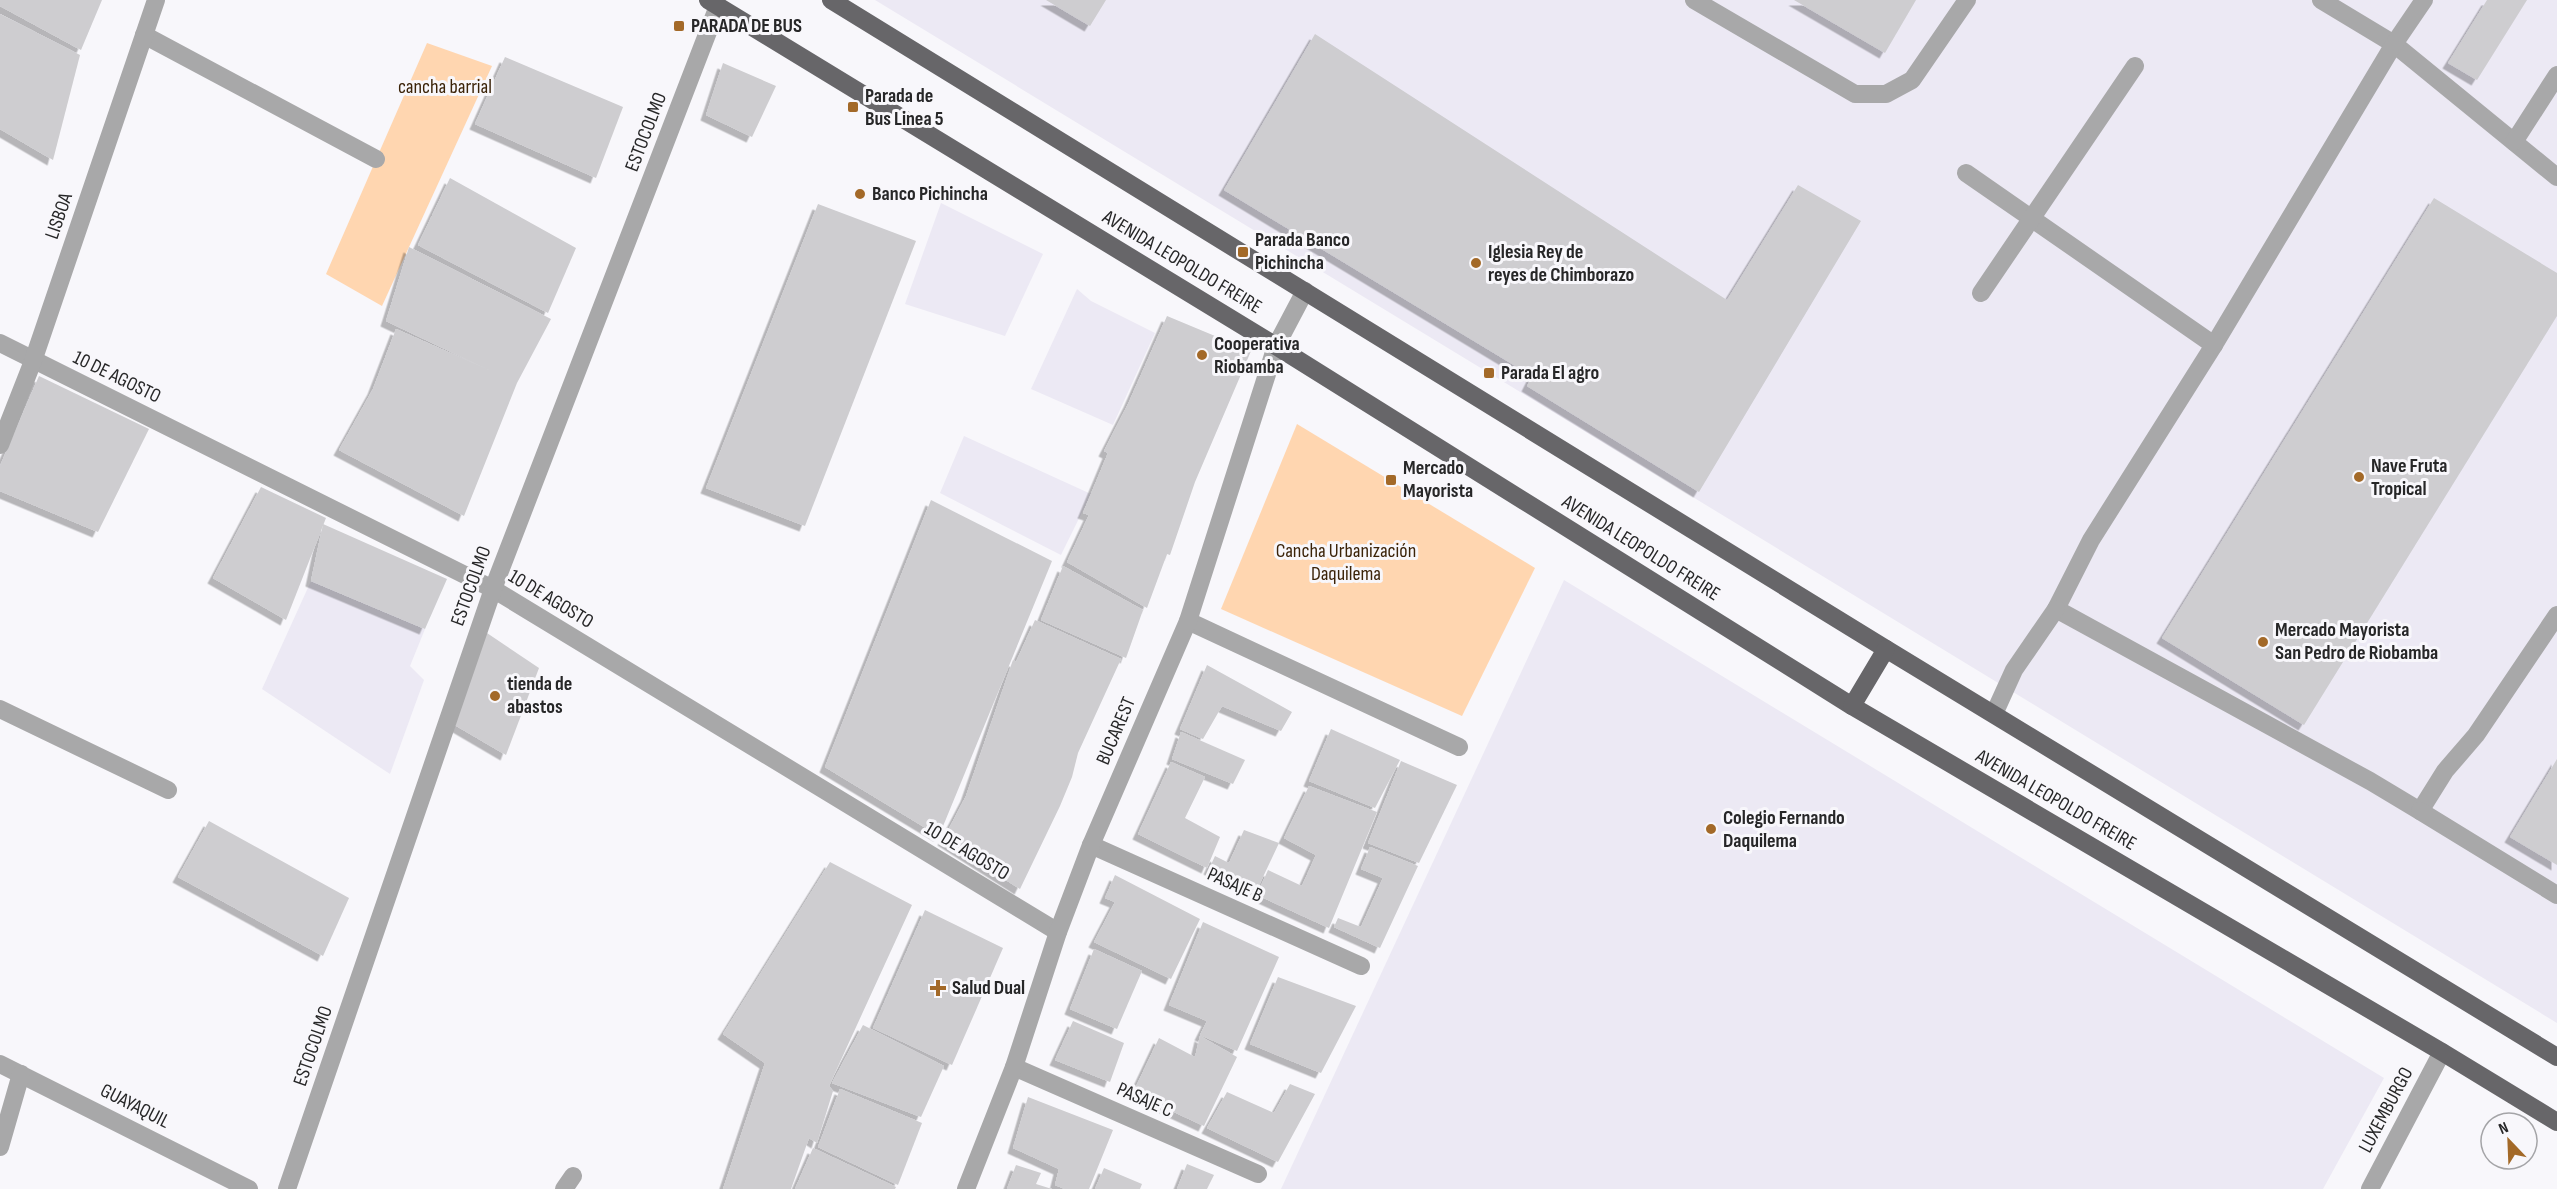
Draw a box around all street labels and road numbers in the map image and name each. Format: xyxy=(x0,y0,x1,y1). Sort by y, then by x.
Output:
street label: ESTOCOLMO xyxy=(620,89,672,175)
street label: LISBOA xyxy=(40,189,78,242)
street label: AVENIDA LEOPOLDO FREIRE xyxy=(1097,204,1266,319)
street label: 10 DE AGOSTO xyxy=(69,345,165,409)
street label: AVENIDA LEOPOLDO FREIRE xyxy=(1557,489,1724,606)
street label: ESTOCOLMO xyxy=(446,543,496,629)
street label: 10 DE AGOSTO xyxy=(504,564,598,634)
street label: BUCAREST xyxy=(1091,694,1141,768)
street label: AVENIDA LEOPOLDO FREIRE xyxy=(1971,744,2141,856)
street label: 10 DE AGOSTO xyxy=(920,816,1014,886)
street label: PASAJE B xyxy=(1203,862,1267,908)
street label: ESTOCOLMO xyxy=(288,1003,338,1089)
street label: LUXEMBURGO xyxy=(2354,1063,2418,1157)
street label: PASAJE C xyxy=(1113,1077,1177,1123)
street label: GUAYAQUIL xyxy=(96,1078,174,1134)

